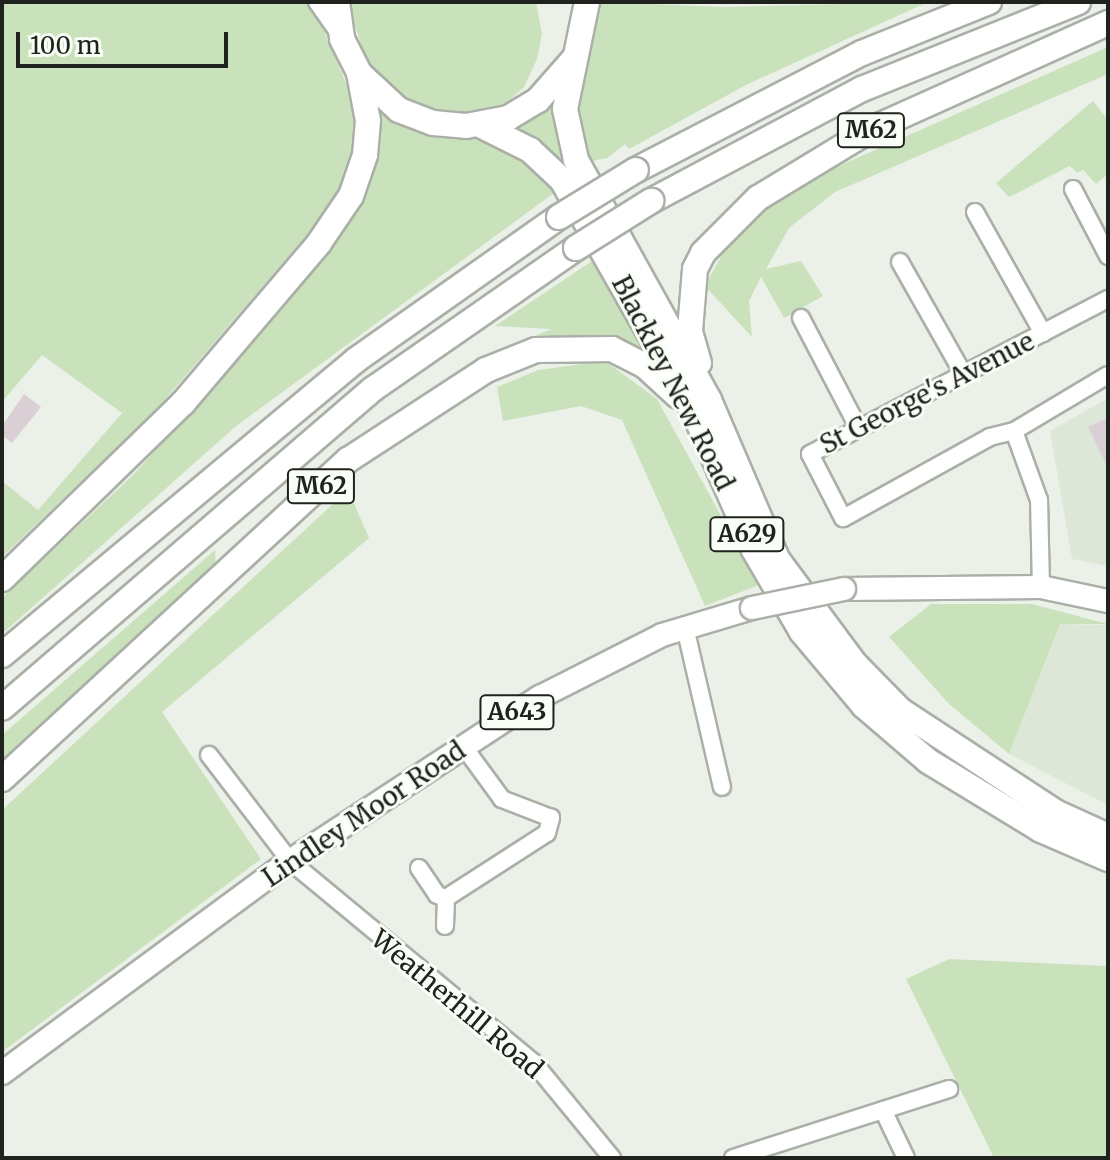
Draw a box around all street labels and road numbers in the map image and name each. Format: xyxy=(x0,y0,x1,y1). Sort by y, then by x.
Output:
road number: M62 xyxy=(835,110,907,150)
street label: Blackley New Road xyxy=(605,271,741,495)
street label: St George's Avenue xyxy=(815,326,1039,460)
road number: M62 xyxy=(285,466,357,506)
road number: A629 xyxy=(709,514,785,554)
road number: A643 xyxy=(479,692,555,732)
street label: Lindley Moor Road xyxy=(257,735,471,893)
street label: Weatherhill Road xyxy=(365,923,549,1085)

